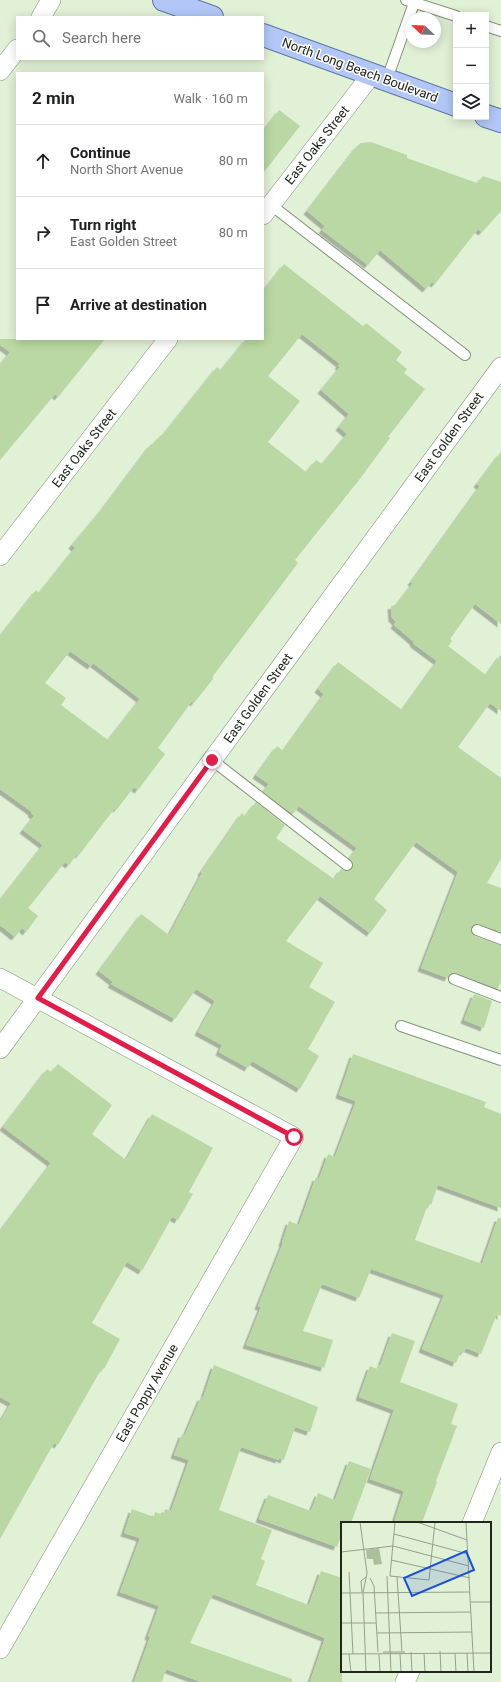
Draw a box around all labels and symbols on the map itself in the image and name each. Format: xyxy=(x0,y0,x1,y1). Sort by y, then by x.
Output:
north arrow xyxy=(405,12,441,48)
street label: North Long Beach Boulevard xyxy=(280,35,440,105)
street label: East Oaks Street xyxy=(282,103,352,187)
street label: East Golden Street xyxy=(411,389,487,485)
street label: East Oaks Street xyxy=(49,406,119,490)
street label: East Golden Street xyxy=(220,650,296,746)
route end xyxy=(203,751,221,769)
route start xyxy=(285,1128,303,1146)
street label: East Poppy Avenue xyxy=(113,1341,181,1445)
inset map xyxy=(341,1522,491,1672)

